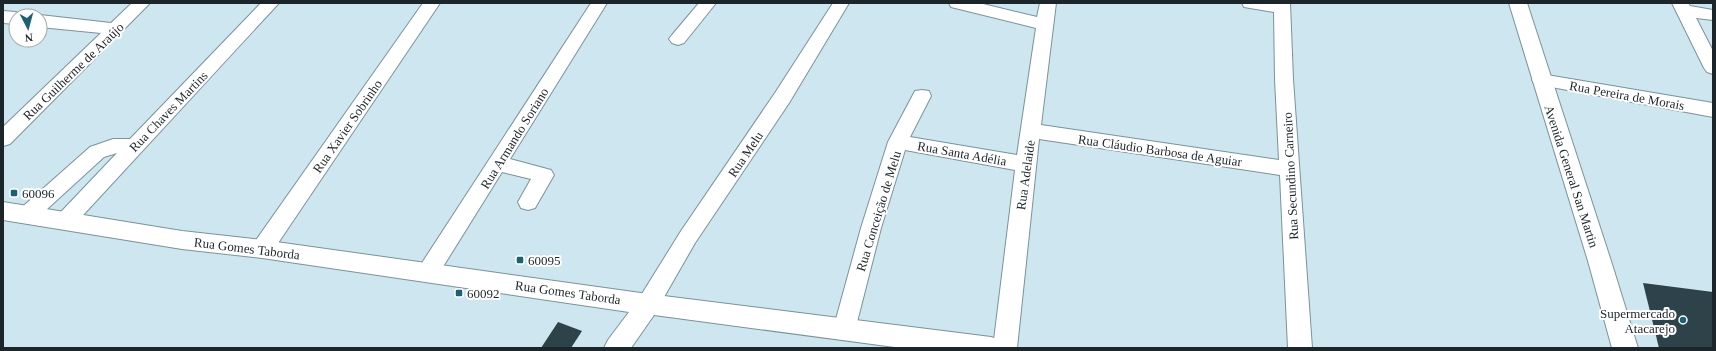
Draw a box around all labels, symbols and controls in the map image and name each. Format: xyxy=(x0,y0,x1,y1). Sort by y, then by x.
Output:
north arrow xyxy=(8,8,48,48)
street label: Rua Guilherme de Araújo xyxy=(20,19,127,123)
text: N xyxy=(24,32,34,44)
street label: Rua Chaves Martins xyxy=(126,68,211,155)
street label: Rua Xavier Sobrinho xyxy=(310,77,385,176)
street label: Rua Pereira de Morais xyxy=(1568,78,1686,113)
street label: Rua Armando Soriano xyxy=(477,85,552,192)
street label: Avenida General San Martin xyxy=(1541,103,1602,250)
street label: Rua Secundino Carneiro xyxy=(1280,112,1301,240)
street label: Rua Melu xyxy=(725,128,766,180)
street label: Rua Cláudio Barbosa de Aguiar xyxy=(1077,132,1244,170)
street label: Rua Santa Adélia xyxy=(916,138,1008,169)
street label: Rua Adelaide xyxy=(1013,139,1038,211)
street label: Rua Conceição de Melu xyxy=(853,149,904,273)
place label: 60096 xyxy=(22,186,55,201)
marker: 60096 xyxy=(9,188,19,198)
street label: Rua Gomes Taborda xyxy=(193,235,301,262)
place label: 60095 xyxy=(528,253,561,268)
marker: 60095 xyxy=(515,255,525,265)
street label: Rua Gomes Taborda xyxy=(514,278,622,307)
place label: 60092 xyxy=(467,286,500,301)
marker: 60092 xyxy=(454,288,464,298)
place label: Supermercado Atacarejo xyxy=(1600,306,1675,336)
marker: Supermercado Atacarejo xyxy=(1678,315,1688,325)

